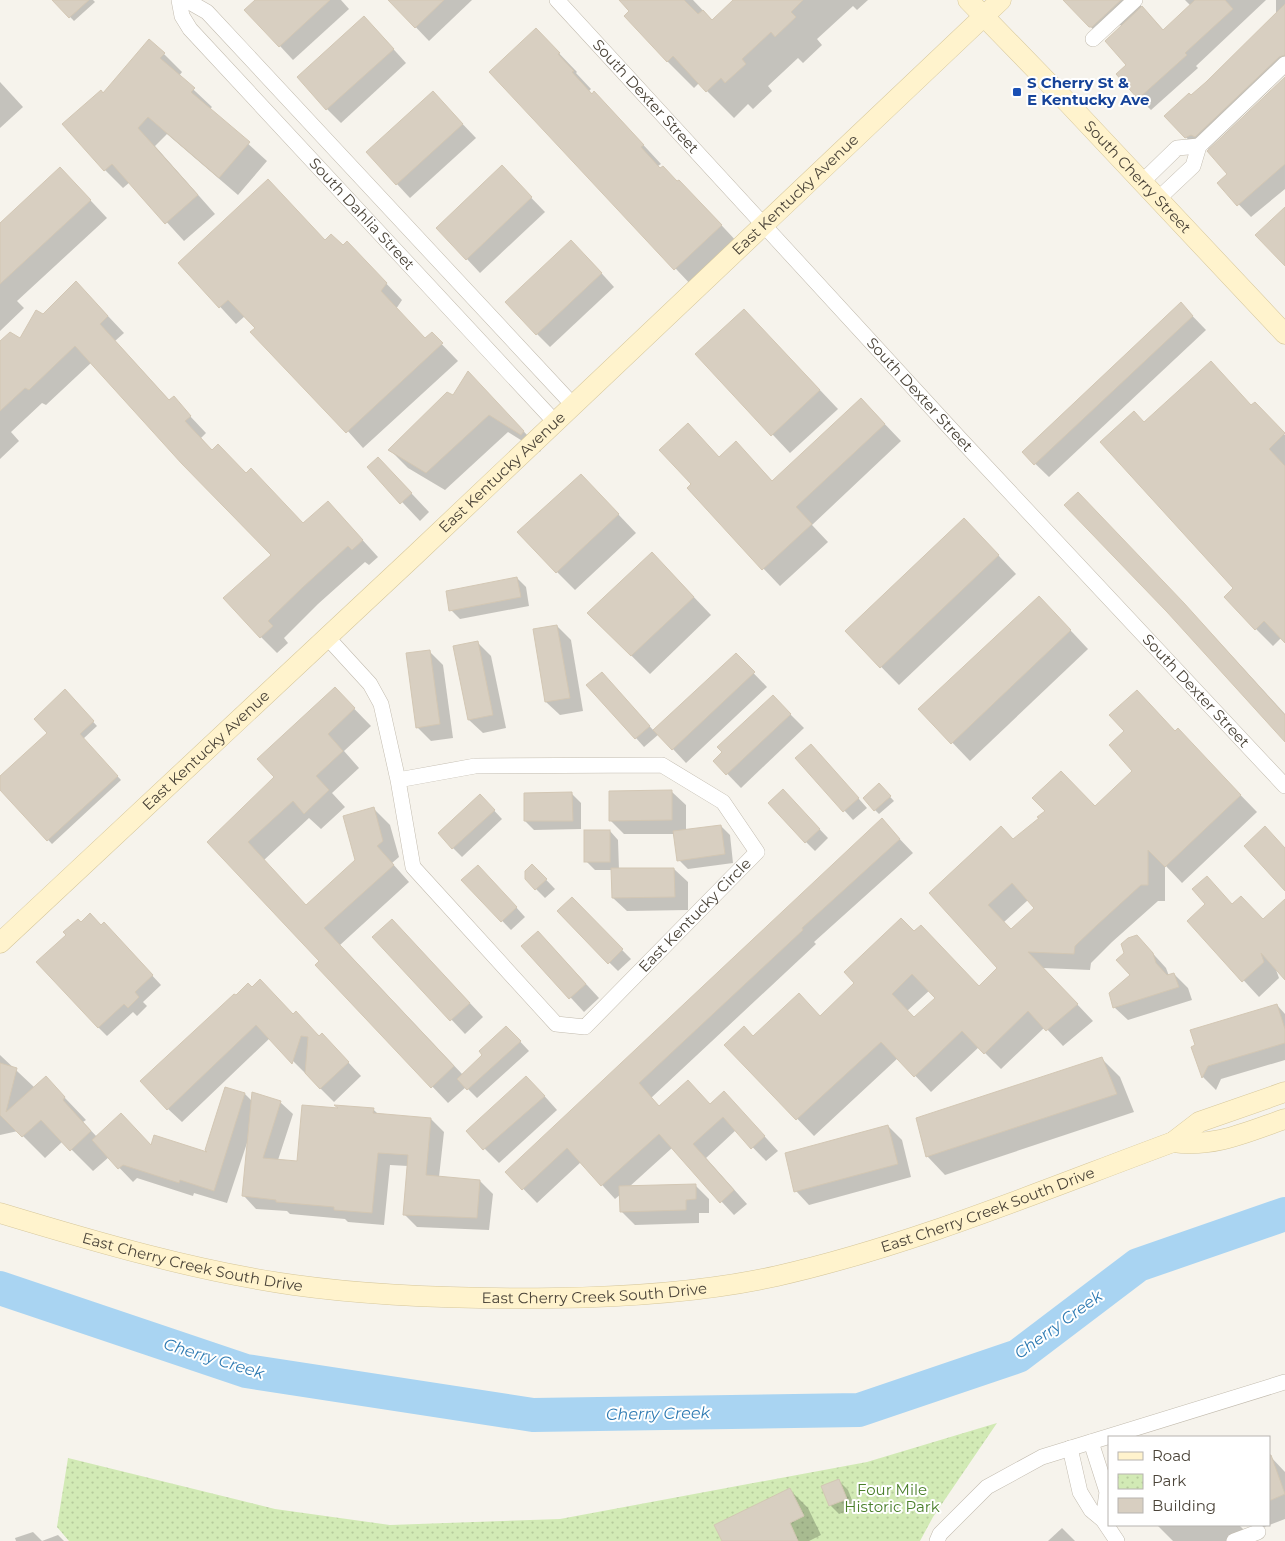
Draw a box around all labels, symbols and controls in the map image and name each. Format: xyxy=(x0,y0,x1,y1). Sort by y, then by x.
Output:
street label: South Dexter Street xyxy=(589,35,703,157)
place label: S Cherry St & E Kentucky Ave xyxy=(1027,73,1150,109)
marker: S Cherry St & E Kentucky Ave xyxy=(1011,86,1023,98)
street label: South Cherry Street xyxy=(1080,116,1195,237)
street label: East Kentucky Avenue xyxy=(728,130,862,259)
street label: South Dahlia Street xyxy=(305,153,419,274)
street label: South Dexter Street xyxy=(863,333,977,455)
street label: East Kentucky Avenue xyxy=(434,408,569,537)
street label: South Dexter Street xyxy=(1139,630,1254,751)
street label: East Kentucky Avenue xyxy=(138,686,273,814)
street label: East Kentucky Circle xyxy=(634,854,755,976)
street label: East Cherry Creek South Drive xyxy=(878,1162,1097,1256)
street label: East Cherry Creek South Drive xyxy=(80,1228,304,1295)
street label: East Cherry Creek South Drive xyxy=(482,1278,708,1307)
water label: Cherry Creek xyxy=(1011,1285,1107,1363)
water label: Cherry Creek xyxy=(161,1334,268,1383)
water label: Cherry Creek xyxy=(606,1403,712,1424)
legend xyxy=(1108,1436,1270,1526)
text: Road xyxy=(1152,1446,1191,1465)
text: Park xyxy=(1152,1471,1186,1490)
park label: Four Mile Historic Park xyxy=(844,1480,940,1516)
text: Building xyxy=(1152,1496,1216,1515)

